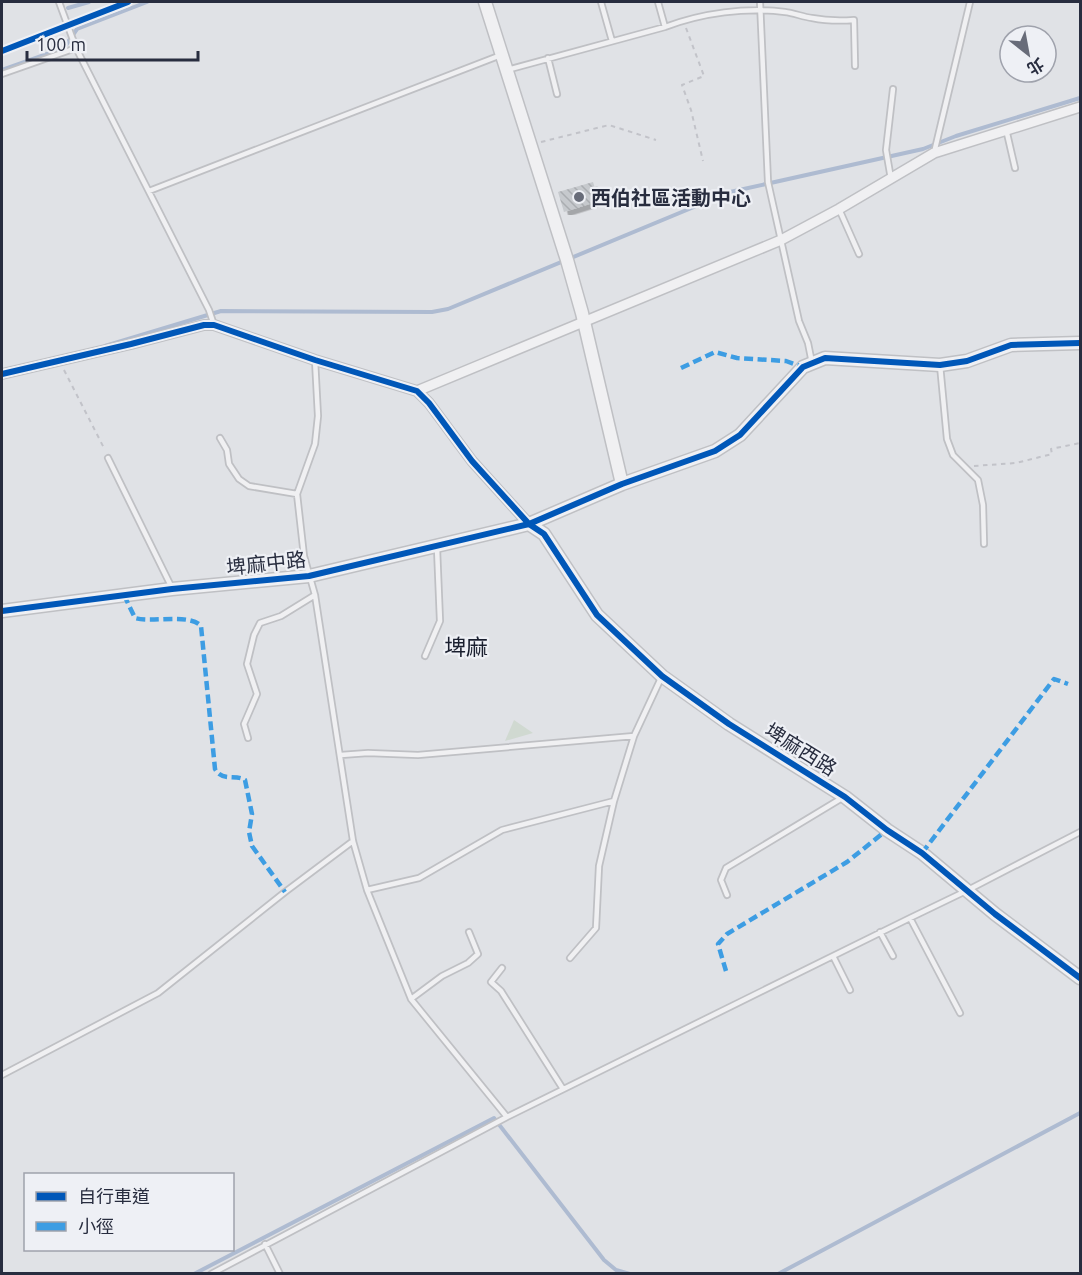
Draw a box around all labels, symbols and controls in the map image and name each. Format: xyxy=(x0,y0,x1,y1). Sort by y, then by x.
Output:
scale bar xyxy=(27,24,198,62)
north arrow xyxy=(998,24,1058,84)
text: 100 m xyxy=(36,34,86,54)
text: 北 xyxy=(1024,55,1047,79)
place label: 西伯社區活動中心 xyxy=(591,186,751,209)
marker: 西伯社區活動中心 xyxy=(572,190,586,204)
street label: 埤麻中路 xyxy=(225,547,307,579)
district label: 埤麻 xyxy=(444,634,488,659)
street label: 埤麻西路 xyxy=(761,718,841,780)
legend xyxy=(24,1173,234,1251)
text: 自行車道 xyxy=(78,1186,150,1206)
text: 小徑 xyxy=(78,1216,114,1236)

